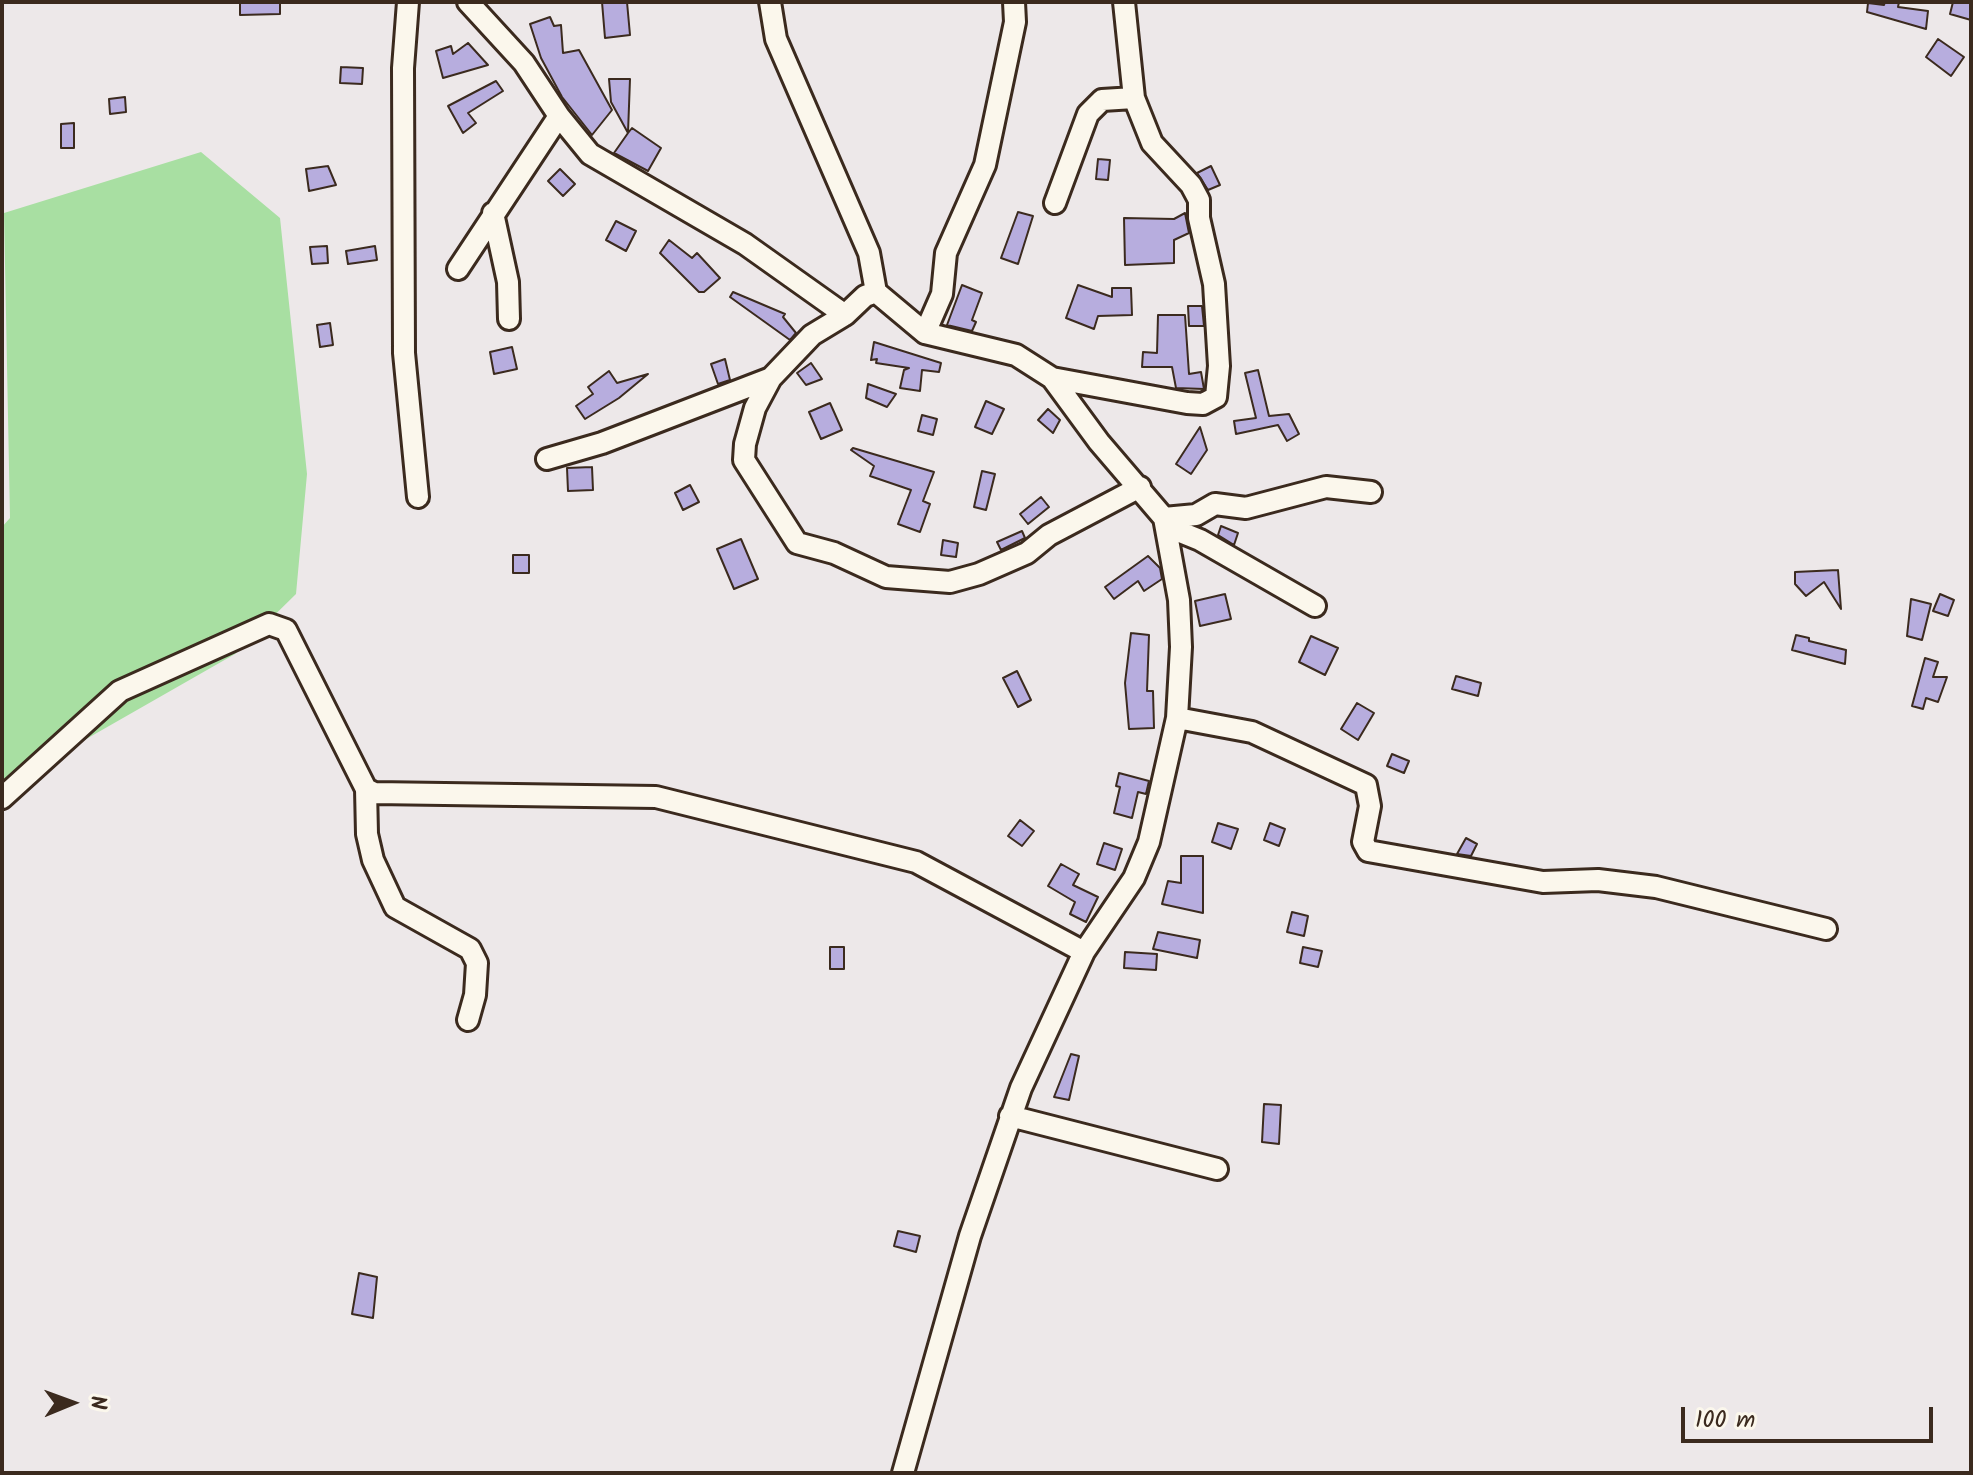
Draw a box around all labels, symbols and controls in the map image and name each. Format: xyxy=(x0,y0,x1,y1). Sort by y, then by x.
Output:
north arrow xyxy=(32,1363,112,1443)
scale bar xyxy=(1685,1391,1937,1441)
text: N xyxy=(79,1395,114,1410)
text: 100 m xyxy=(1695,1401,1755,1440)

